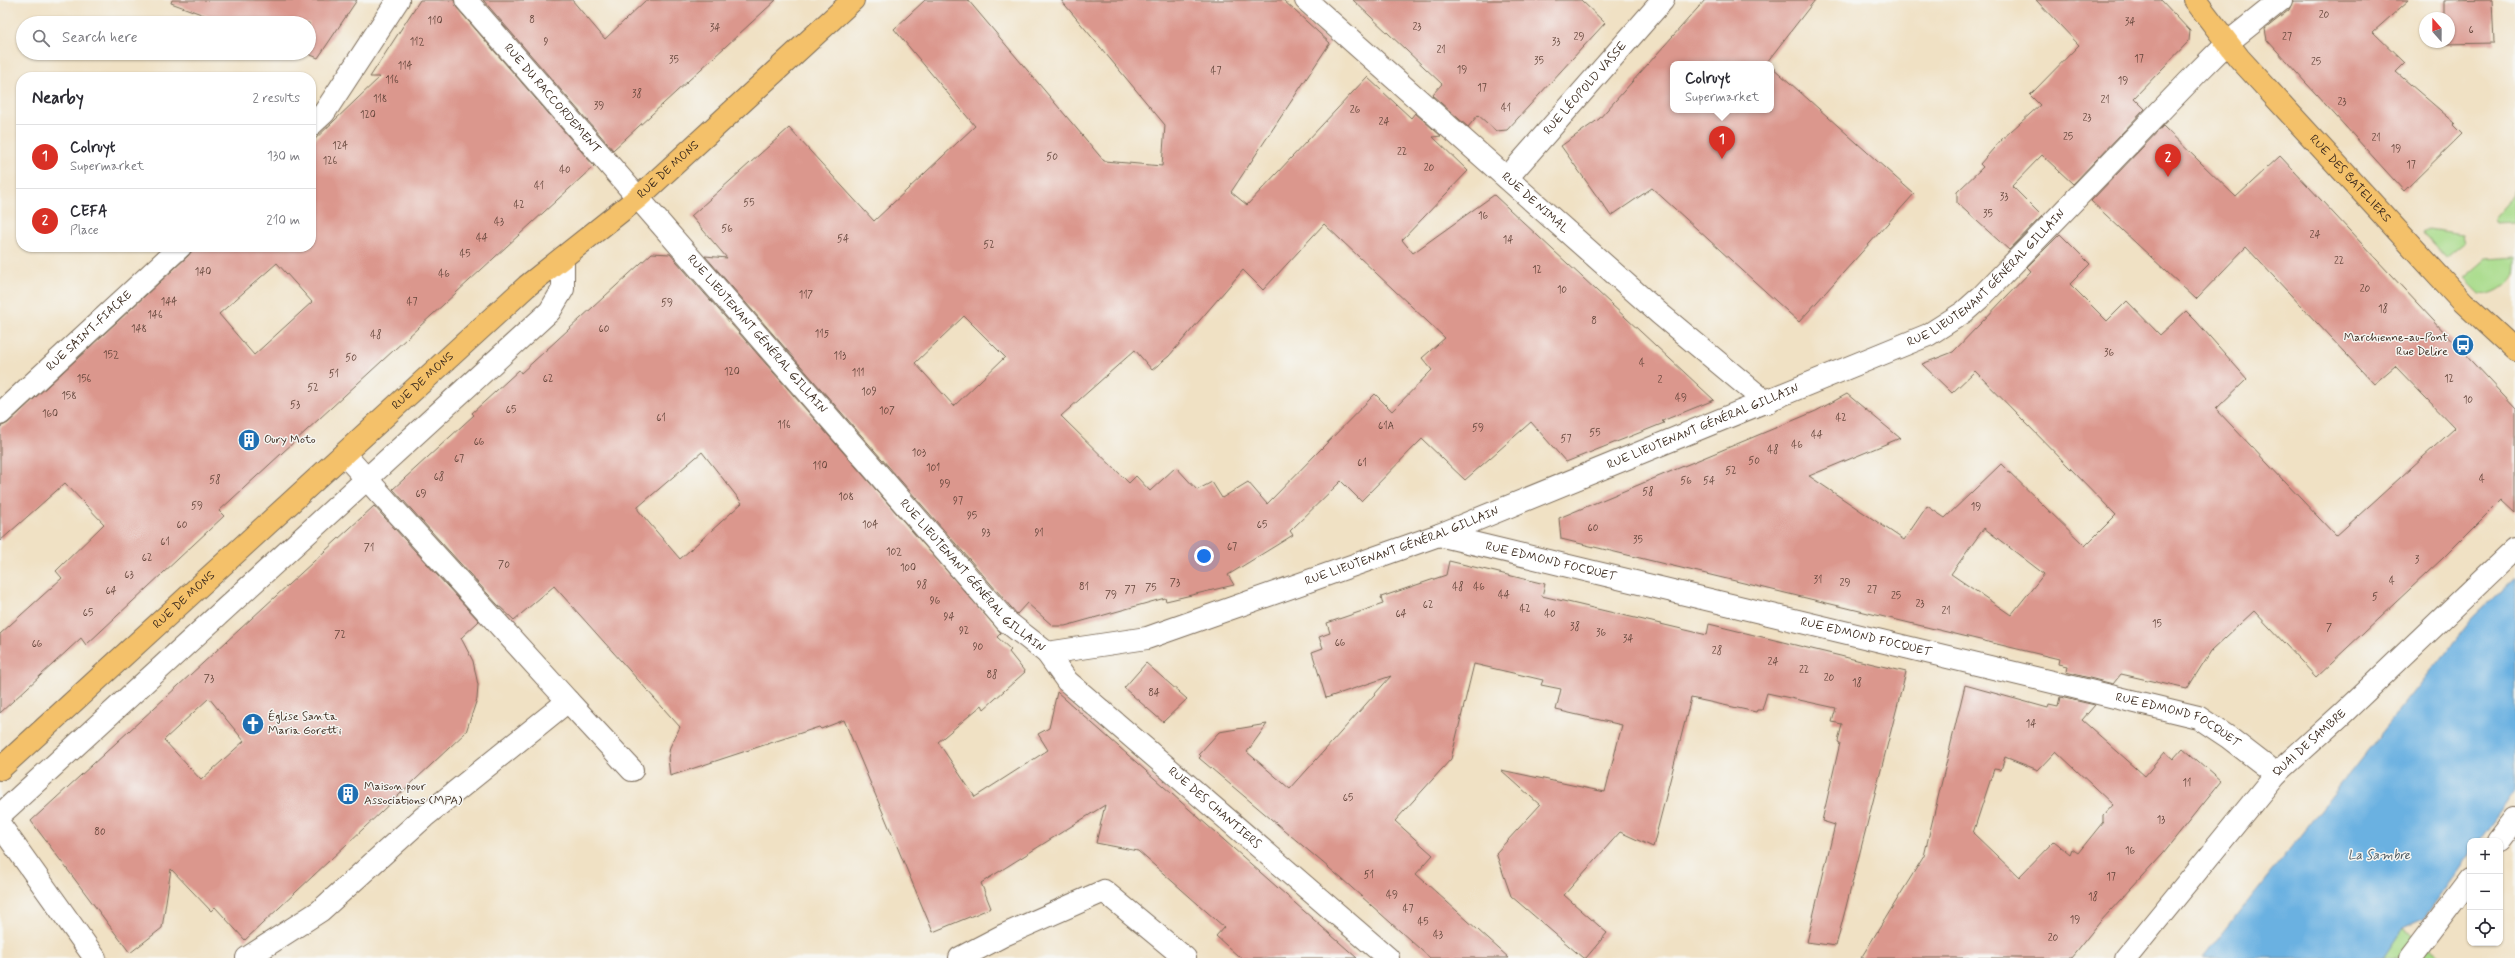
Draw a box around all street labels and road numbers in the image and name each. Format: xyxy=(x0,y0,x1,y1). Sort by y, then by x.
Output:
street label: RUE LÉOPOLD VASSE xyxy=(1540,38,1631,139)
street label: RUE DU RACCORDEMENT xyxy=(500,41,604,157)
street label: RUE DES BATELIERS xyxy=(2306,132,2395,227)
street label: RUE DE MONS xyxy=(634,137,703,202)
street label: RUE DE NIMAL xyxy=(1498,169,1572,237)
street label: RUE LIEUTENANT GÉNÉRAL GILLAIN xyxy=(1905,206,2069,351)
street label: RUE LIEUTENANT GÉNÉRAL GILLAIN xyxy=(683,251,830,417)
street label: RUE SAINT-FIACRE xyxy=(43,287,136,375)
street label: RUE DE MONS xyxy=(389,348,458,414)
street label: RUE LIEUTENANT GÉNÉRAL GILLAIN xyxy=(1605,381,1801,473)
street label: RUE LIEUTENANT GÉNÉRAL GILLAIN xyxy=(896,496,1048,656)
street label: RUE LIEUTENANT GÉNÉRAL GILLAIN xyxy=(1303,503,1502,590)
street label: RUE EDMOND FOCQUET xyxy=(1484,538,1619,585)
street label: RUE DE MONS xyxy=(150,567,219,633)
street label: RUE EDMOND FOCQUET xyxy=(1799,614,1934,661)
street label: RUE EDMOND FOCQUET xyxy=(2114,690,2244,752)
street label: QUAI DE SAMBRE xyxy=(2270,706,2350,781)
street label: RUE DES CHANTIERS xyxy=(1165,764,1264,853)

